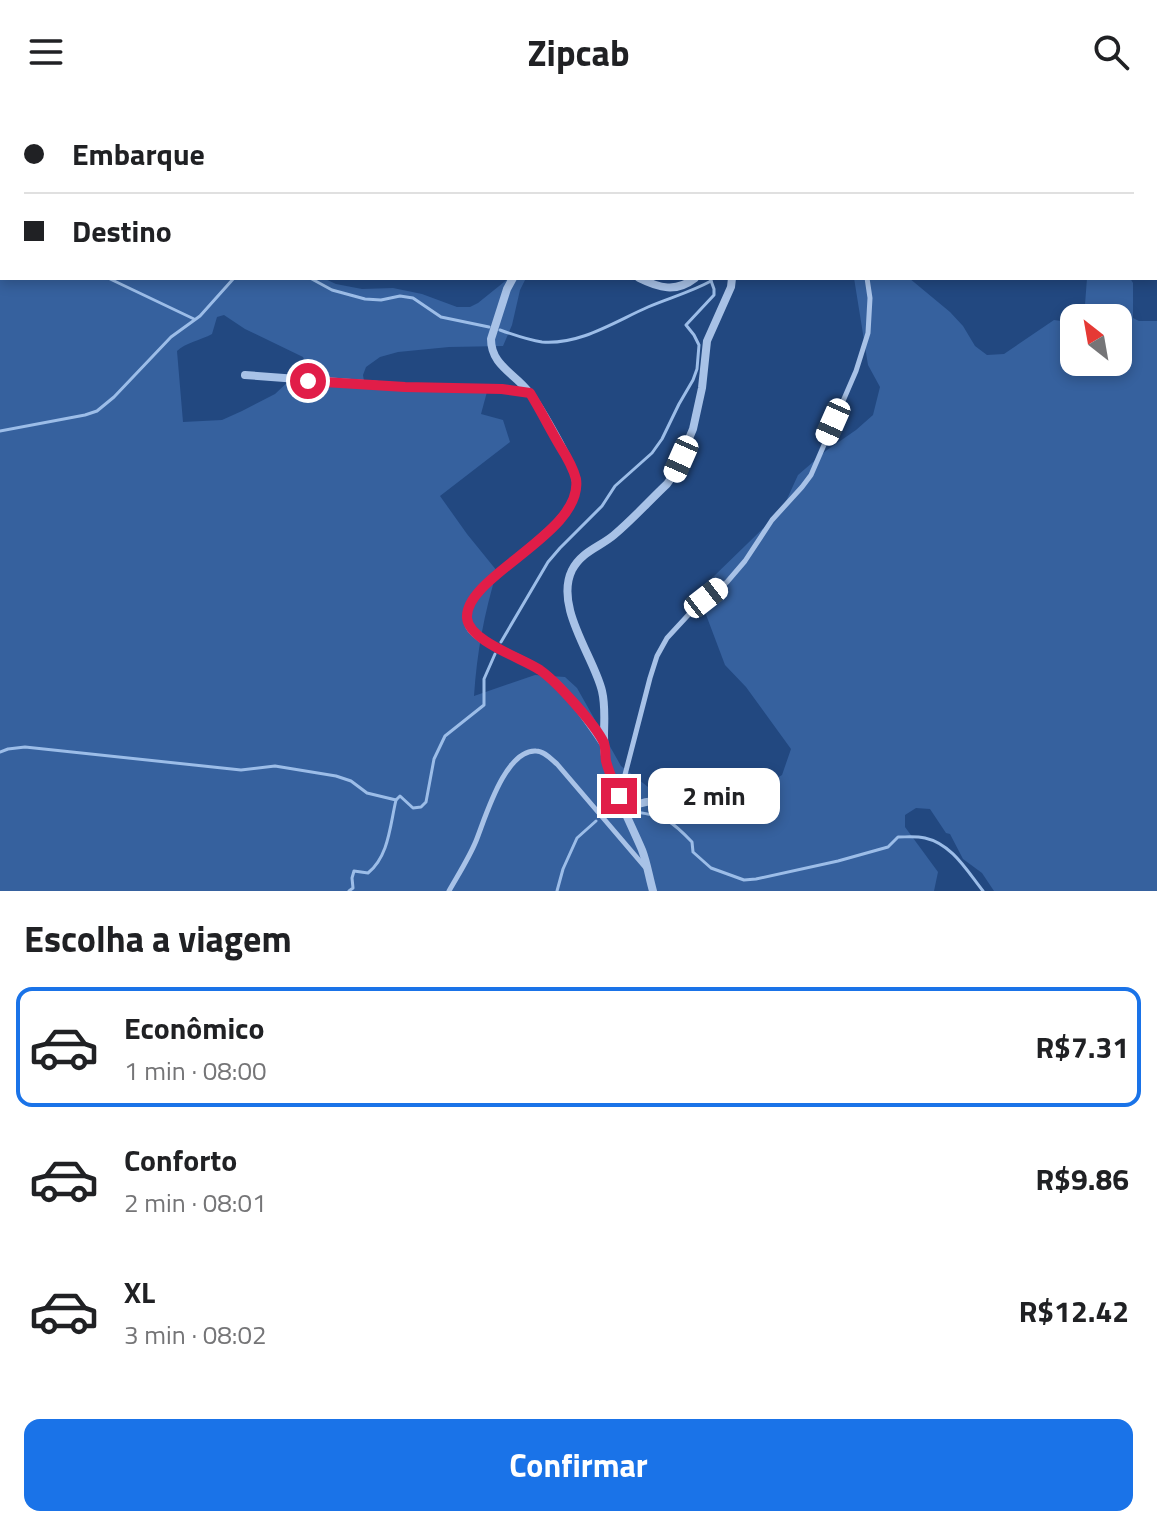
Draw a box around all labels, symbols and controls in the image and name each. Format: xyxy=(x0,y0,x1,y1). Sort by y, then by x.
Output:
text: Zipcab xyxy=(527,25,630,80)
icon: menu xyxy=(24,30,68,74)
icon: search xyxy=(1089,30,1133,74)
text: Embarque xyxy=(72,131,205,177)
text: Destino xyxy=(72,208,172,254)
north arrow xyxy=(1060,304,1132,376)
map controls xyxy=(1060,304,1132,376)
route start xyxy=(290,363,326,399)
car xyxy=(812,395,854,449)
car xyxy=(660,432,702,486)
car xyxy=(680,574,732,622)
callout: 2 min xyxy=(647,768,779,824)
text: 2 min xyxy=(682,776,746,815)
route end xyxy=(601,778,637,814)
text: Escolha a viagem xyxy=(24,911,292,966)
text: Econômico xyxy=(124,1005,264,1051)
icon: car xyxy=(28,1011,100,1083)
text: R$7.31 xyxy=(1036,1024,1129,1070)
text: 1 min · 08:00 xyxy=(124,1051,267,1090)
text: Conforto xyxy=(124,1137,237,1183)
icon: car xyxy=(28,1143,100,1215)
text: R$9.86 xyxy=(1036,1156,1129,1202)
text: 2 min · 08:01 xyxy=(124,1183,267,1222)
text: XL xyxy=(124,1269,155,1315)
icon: car xyxy=(28,1275,100,1347)
text: R$12.42 xyxy=(1019,1288,1129,1334)
text: 3 min · 08:02 xyxy=(124,1315,267,1354)
button: Confirmar xyxy=(24,1419,1133,1511)

